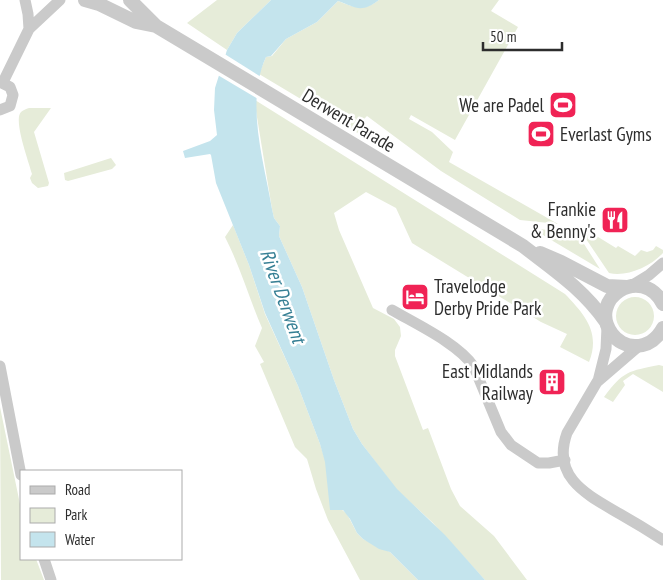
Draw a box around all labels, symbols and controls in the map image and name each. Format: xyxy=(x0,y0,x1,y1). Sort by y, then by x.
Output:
scale bar xyxy=(483,20,562,52)
text: 50 m xyxy=(490,27,516,46)
street label: Derwent Parade xyxy=(298,83,400,157)
sports icon: We are Padel xyxy=(548,90,578,120)
place label: We are Padel xyxy=(459,93,545,117)
sports icon: Everlast Gyms xyxy=(526,119,556,149)
place label: Everlast Gyms xyxy=(560,122,652,146)
place label: Frankie & Benny's xyxy=(530,197,596,243)
restaurant icon: Frankie & Benny's xyxy=(600,205,630,235)
water label: River Derwent xyxy=(254,245,313,349)
place label: Travelodge Derby Pride Park xyxy=(434,274,542,320)
hotel icon: Travelodge Derby Pride Park xyxy=(400,282,430,312)
place label: East Midlands Railway xyxy=(442,359,534,405)
building icon: East Midlands Railway xyxy=(537,367,567,397)
legend xyxy=(20,470,182,560)
text: Road xyxy=(65,480,91,499)
text: Park xyxy=(65,505,87,524)
text: Water xyxy=(65,530,96,549)

